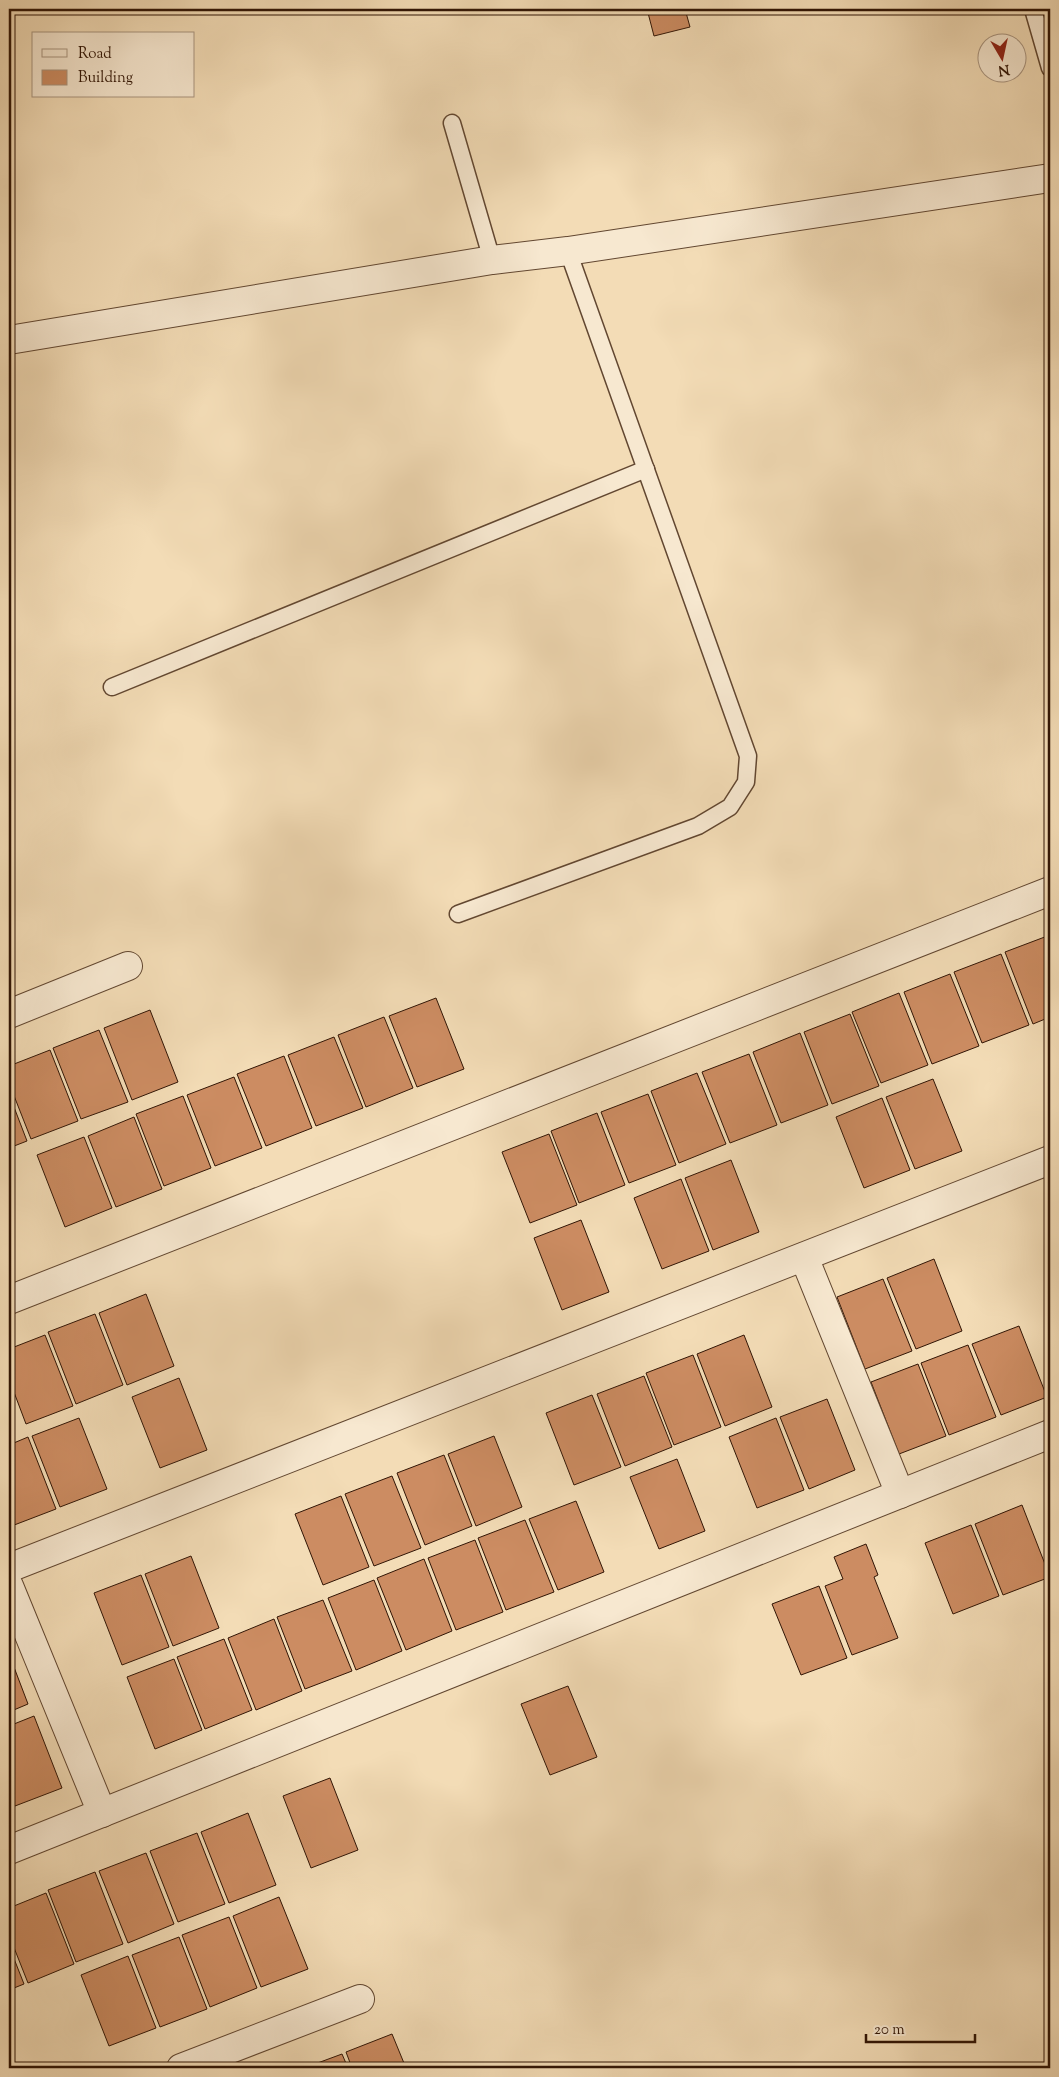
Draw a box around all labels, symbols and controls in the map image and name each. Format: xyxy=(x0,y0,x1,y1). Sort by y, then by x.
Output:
legend xyxy=(32,32,195,98)
north arrow xyxy=(976,32,1026,82)
text: Road xyxy=(78,44,112,65)
text: N xyxy=(997,58,1011,80)
text: Building xyxy=(78,68,133,89)
scale bar xyxy=(866,2012,975,2044)
text: 20 m xyxy=(874,2020,905,2041)

